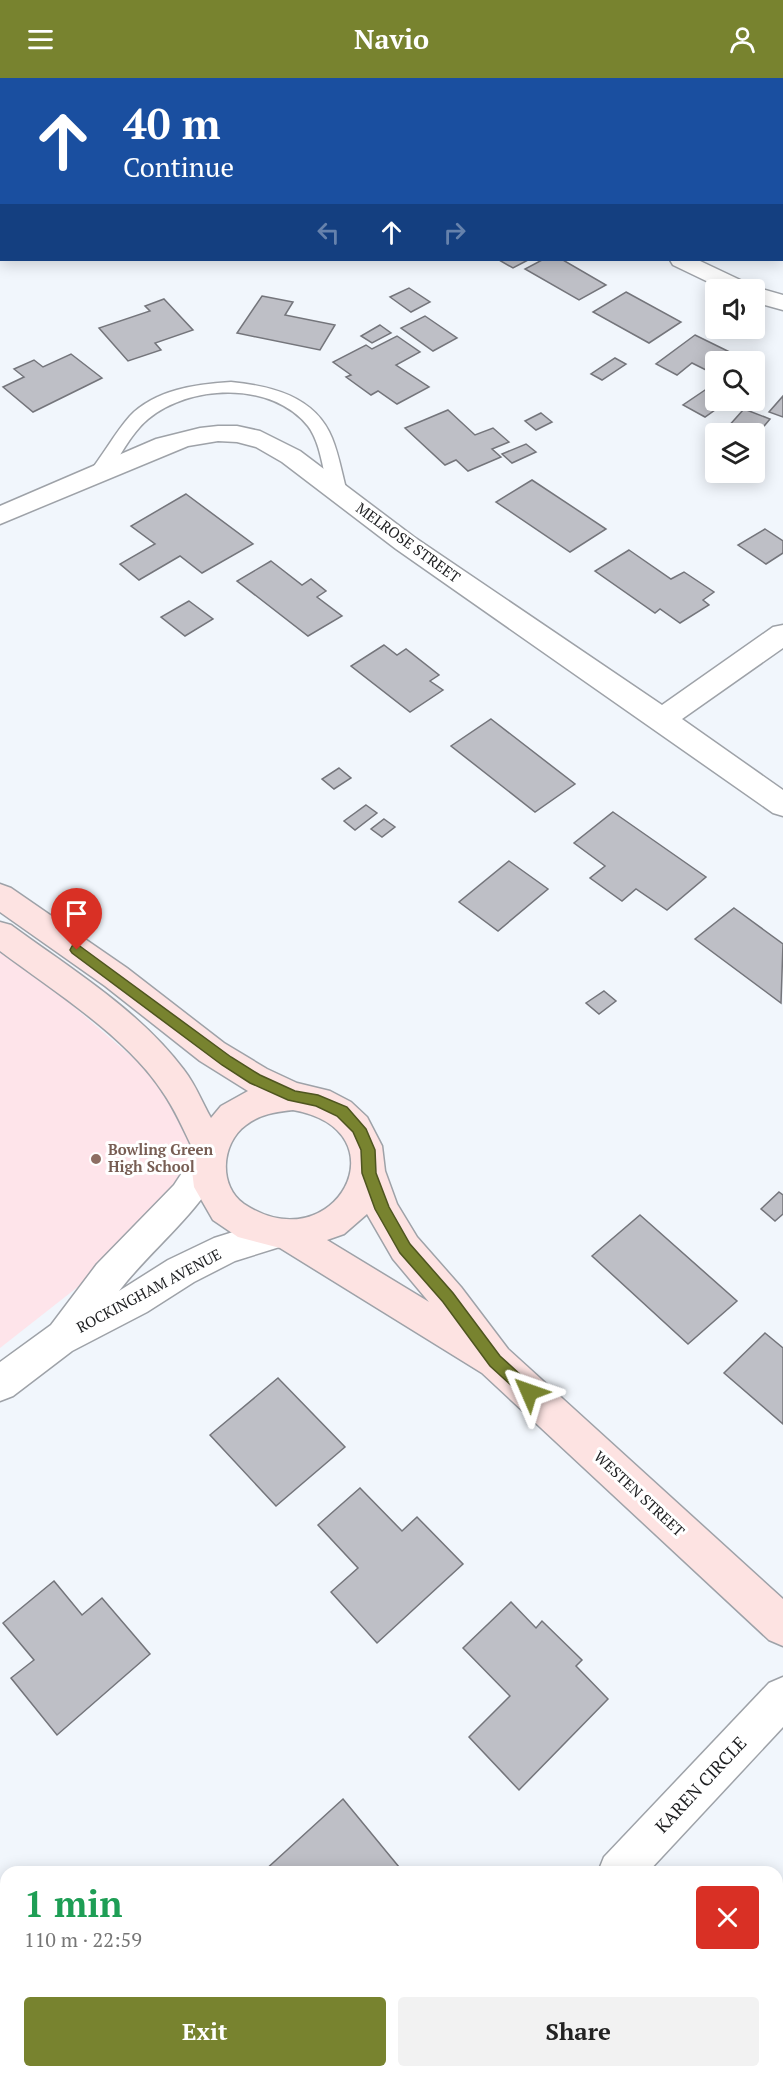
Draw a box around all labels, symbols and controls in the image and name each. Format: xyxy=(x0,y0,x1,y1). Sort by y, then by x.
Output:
text: Navio xyxy=(354,21,429,57)
icon: menu xyxy=(24,23,57,56)
icon: person xyxy=(726,23,759,56)
text: 40 m xyxy=(123,95,221,151)
icon: ahead xyxy=(24,102,102,180)
text: Continue xyxy=(123,149,234,185)
icon: left xyxy=(312,216,345,249)
icon: ahead xyxy=(375,216,408,249)
icon: right xyxy=(438,216,471,249)
map controls xyxy=(705,279,765,483)
button: sound xyxy=(705,279,765,339)
button: search xyxy=(705,351,765,411)
button: layers xyxy=(705,423,765,483)
street label: MELROSE STREET xyxy=(352,498,465,587)
pin xyxy=(51,888,102,950)
icon: arrive xyxy=(60,897,93,930)
place label: Bowling Green High School xyxy=(108,1139,214,1176)
marker: Bowling Green High School xyxy=(89,1152,103,1166)
street label: ROCKINGHAM AVENUE xyxy=(73,1243,224,1337)
position arrow xyxy=(497,1360,561,1424)
street label: WESTEN STREET xyxy=(590,1446,689,1540)
street label: KAREN CIRCLE xyxy=(649,1731,751,1838)
text: 1 min xyxy=(24,1880,122,1927)
button: close xyxy=(696,1886,759,1949)
text: 110 m · 22:59 xyxy=(24,1926,142,1953)
button: Exit xyxy=(24,1997,386,2066)
button: Share xyxy=(398,1997,759,2066)

